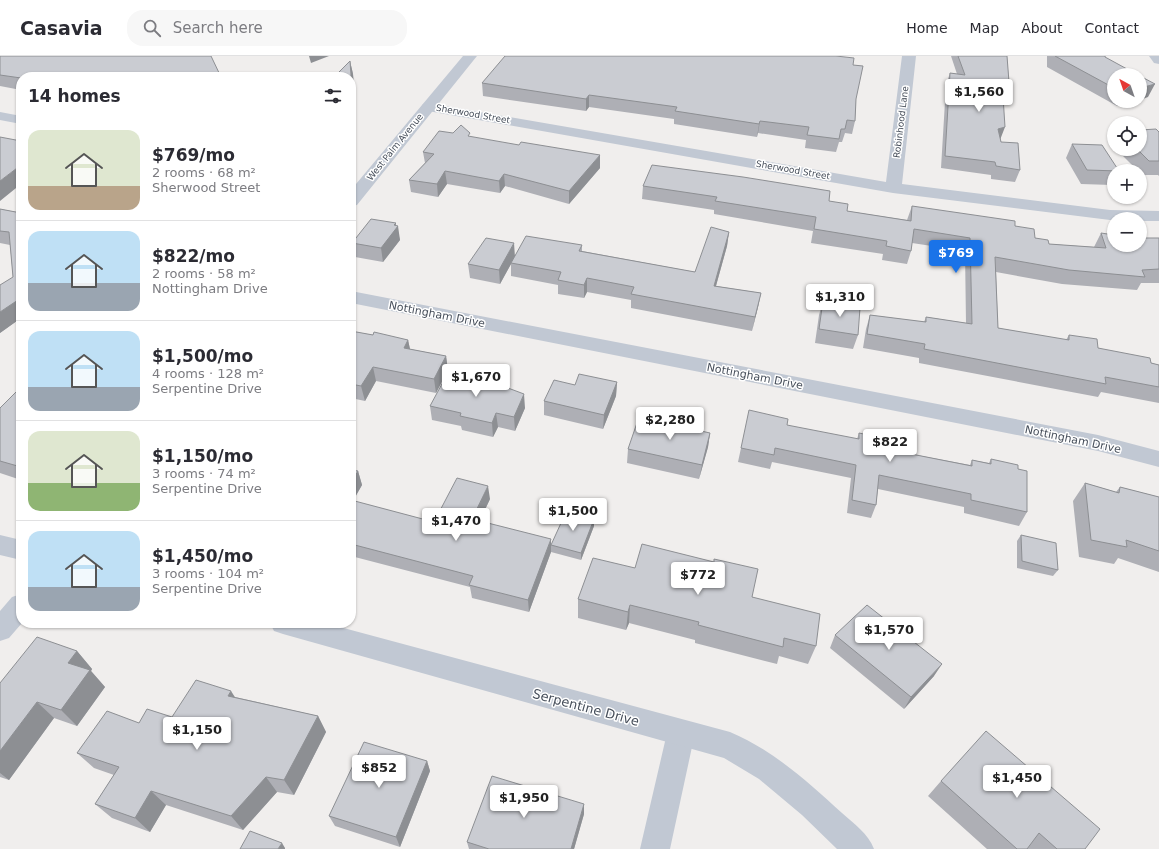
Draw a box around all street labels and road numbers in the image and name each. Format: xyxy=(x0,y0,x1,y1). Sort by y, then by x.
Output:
street label: Robinhood Lane xyxy=(892,85,910,159)
street label: Sherwood Street xyxy=(435,103,511,126)
street label: West Palm Avenue xyxy=(365,111,425,182)
street label: Sherwood Street xyxy=(755,159,831,182)
street label: Nottingham Drive xyxy=(388,299,486,330)
street label: Nottingham Drive xyxy=(706,361,804,392)
street label: Nottingham Drive xyxy=(1024,423,1122,456)
street label: Serpentine Drive xyxy=(531,686,641,729)

